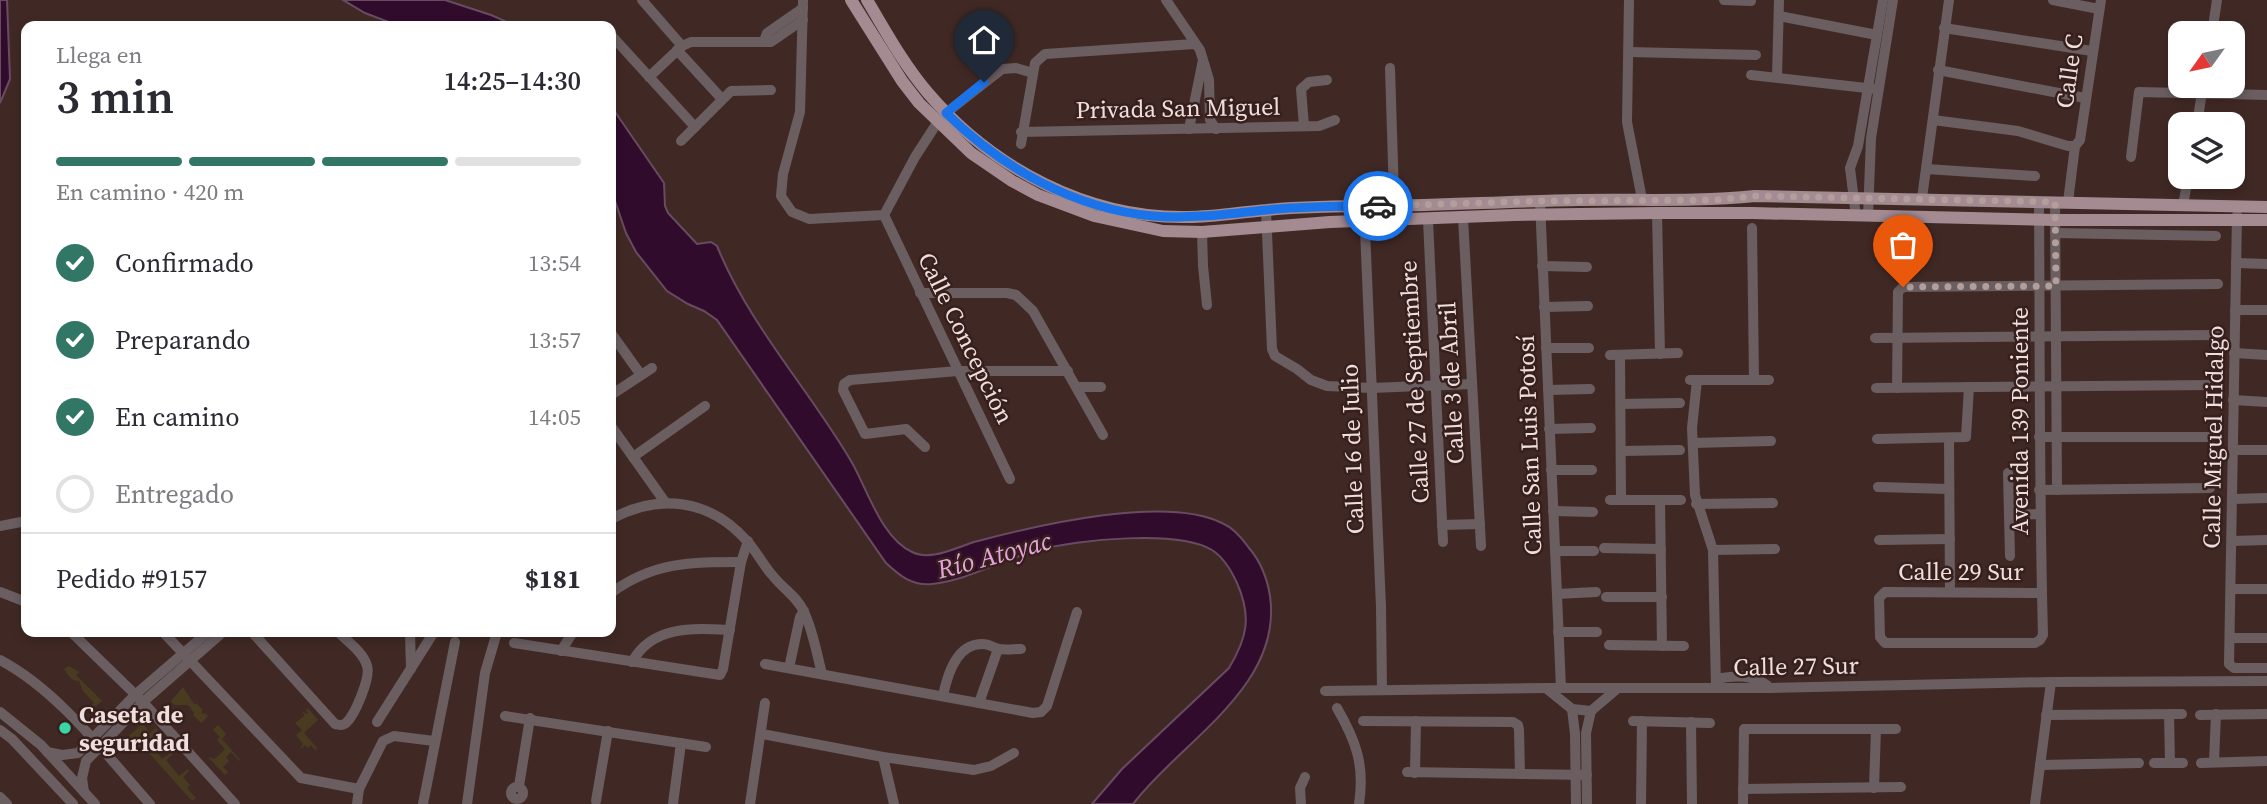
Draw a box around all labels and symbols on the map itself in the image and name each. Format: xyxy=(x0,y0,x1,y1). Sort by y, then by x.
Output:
pin xyxy=(954,10,1014,82)
north arrow xyxy=(2168,21,2245,98)
street label: Calle C xyxy=(2047,32,2091,110)
street label: Privada San Miguel xyxy=(1075,90,1281,126)
courier xyxy=(1343,171,1413,241)
pin xyxy=(1873,215,1933,287)
street label: Calle Concepción xyxy=(910,247,1022,429)
street label: Calle 27 de Septiembre xyxy=(1391,260,1437,504)
street label: Calle 3 de Abril xyxy=(1430,301,1472,465)
street label: Avenida 139 Poniente xyxy=(2003,307,2036,535)
street label: Calle Miguel Hidalgo xyxy=(2195,325,2231,549)
street label: Calle San Luis Potosí xyxy=(1509,334,1549,556)
street label: Calle 16 de Julio xyxy=(1333,363,1371,535)
water label: Río Atoyac xyxy=(932,522,1056,588)
street label: Calle 29 Sur xyxy=(1898,555,2024,588)
street label: Calle 27 Sur xyxy=(1733,648,1859,684)
place label: Caseta de seguridad xyxy=(79,698,190,759)
marker: Caseta de seguridad xyxy=(57,720,73,736)

